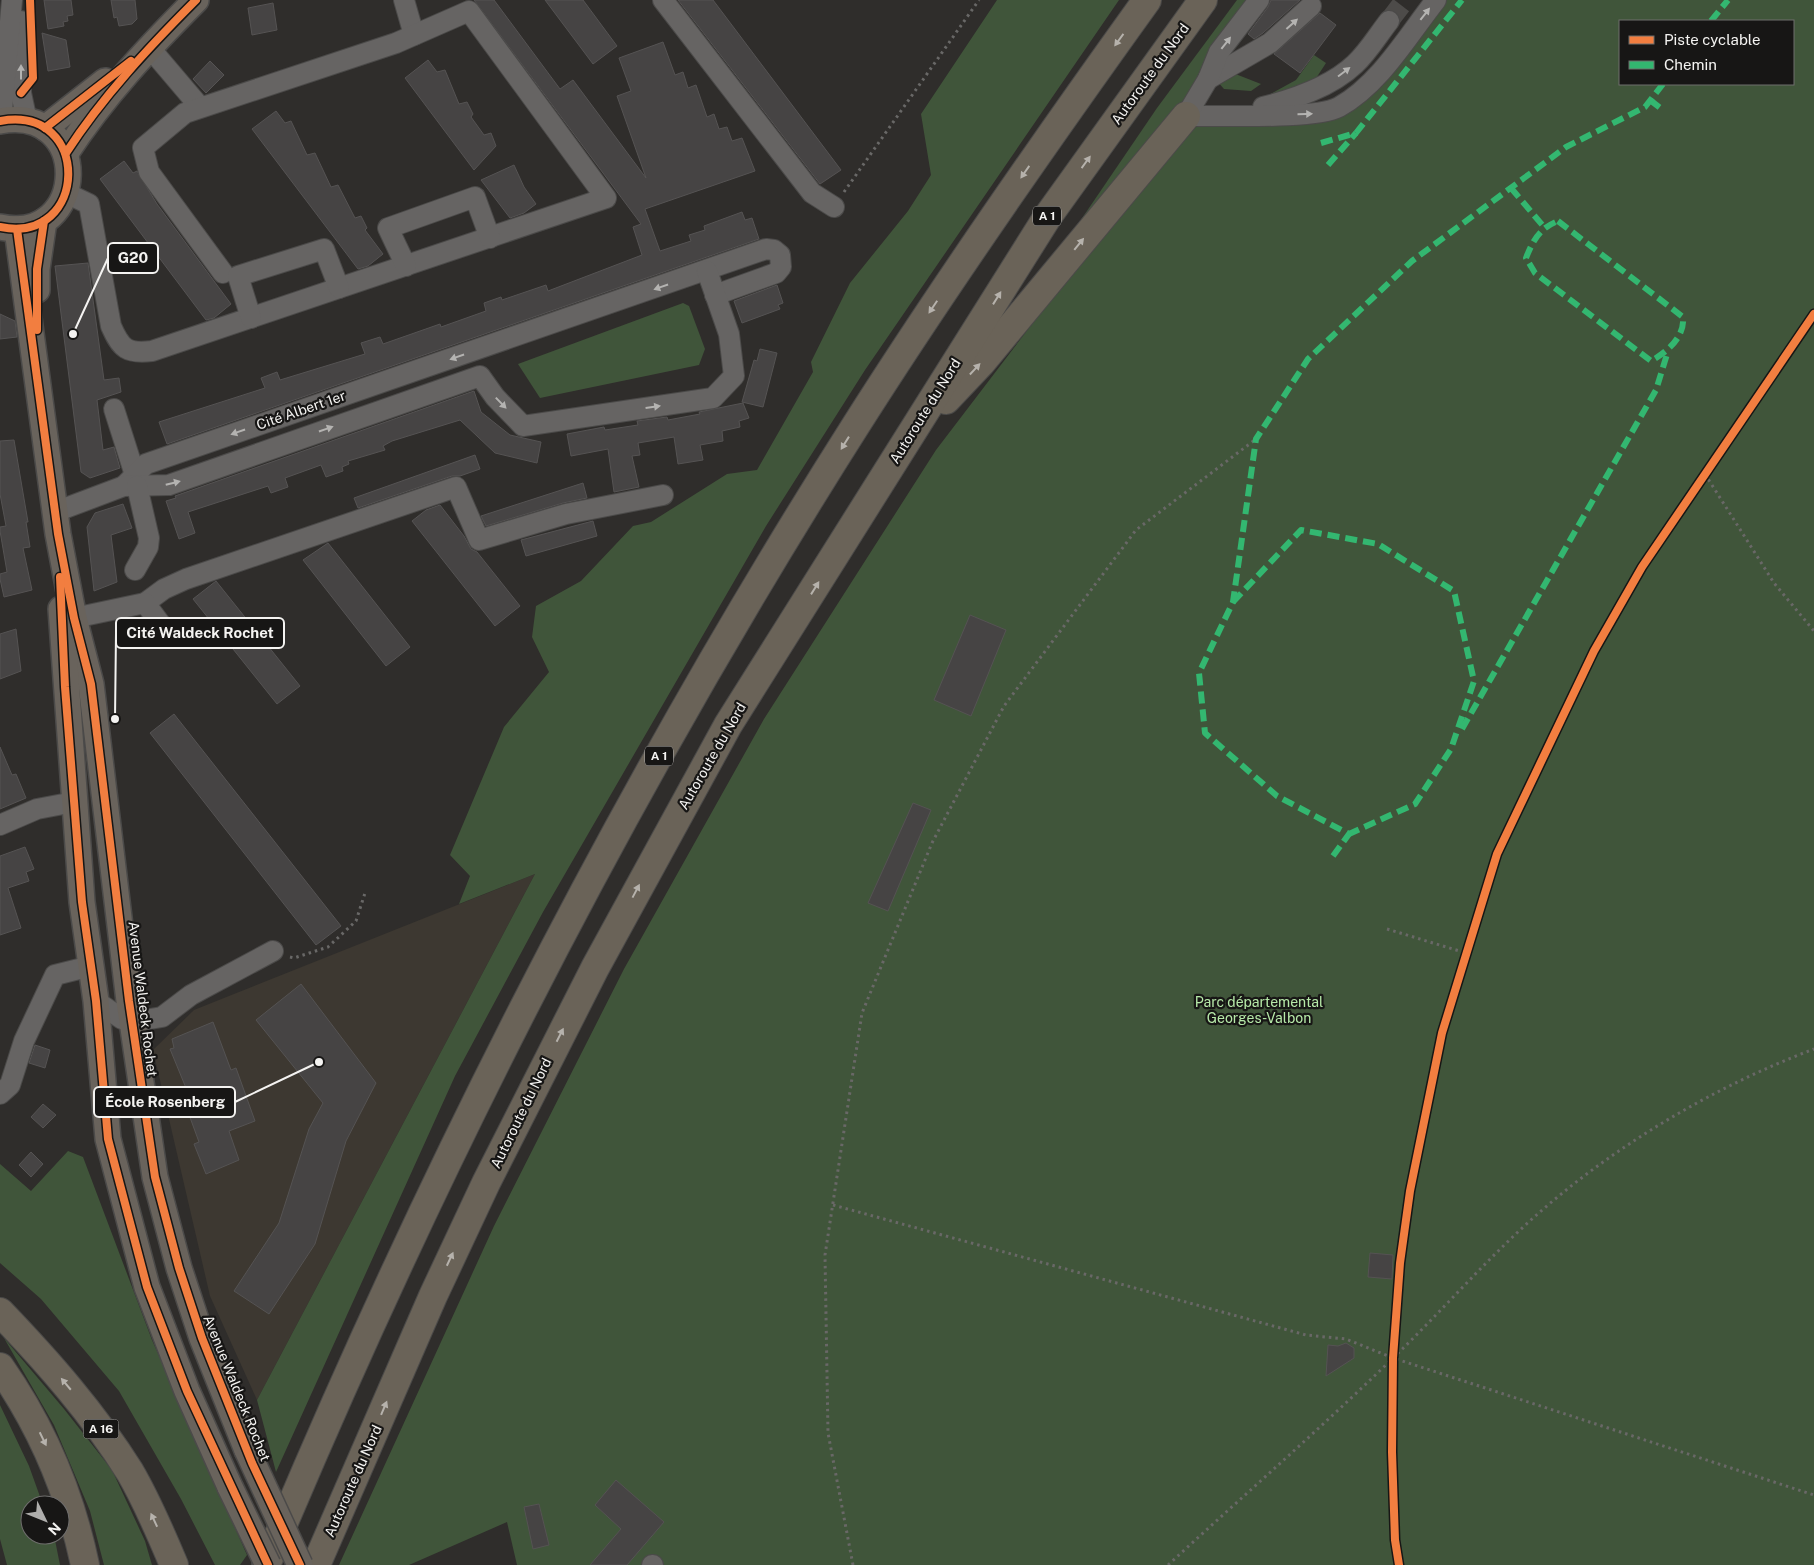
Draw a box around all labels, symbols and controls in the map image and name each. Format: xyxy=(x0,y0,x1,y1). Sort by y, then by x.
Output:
one-way arrow xyxy=(1419,8,1430,21)
one-way arrow xyxy=(1285,18,1297,30)
street label: Autoroute du Nord xyxy=(1108,20,1192,128)
legend xyxy=(1619,20,1794,85)
text: Piste cyclable xyxy=(1664,31,1761,48)
one-way arrow xyxy=(1114,33,1124,46)
one-way arrow xyxy=(1221,37,1232,50)
text: Chemin xyxy=(1664,56,1717,73)
one-way arrow xyxy=(17,64,25,80)
one-way arrow xyxy=(1337,67,1351,77)
one-way arrow xyxy=(1297,110,1313,118)
one-way arrow xyxy=(1081,156,1092,169)
one-way arrow xyxy=(1020,165,1030,179)
road number: A 1 xyxy=(1033,207,1061,226)
one-way arrow xyxy=(1073,238,1084,251)
callout: G20 xyxy=(108,243,158,273)
text: G20 xyxy=(118,249,149,266)
one-way arrow xyxy=(653,284,668,291)
one-way arrow xyxy=(992,291,1001,304)
one-way arrow xyxy=(929,300,938,313)
one-way arrow xyxy=(450,353,465,361)
street label: Autoroute du Nord xyxy=(886,356,964,466)
one-way arrow xyxy=(969,364,981,376)
street label: Cité Albert 1er xyxy=(254,387,348,433)
one-way arrow xyxy=(495,397,507,409)
one-way arrow xyxy=(645,402,661,410)
one-way arrow xyxy=(319,425,334,433)
one-way arrow xyxy=(230,429,245,436)
one-way arrow xyxy=(840,436,849,449)
one-way arrow xyxy=(165,479,180,487)
one-way arrow xyxy=(811,581,820,594)
callout: Cité Waldeck Rochet xyxy=(116,618,284,648)
text: Cité Waldeck Rochet xyxy=(126,624,274,641)
street label: Autoroute du Nord xyxy=(675,700,749,812)
road number: A 1 xyxy=(645,746,673,766)
one-way arrow xyxy=(632,884,640,898)
street label: Avenue Waldeck Rochet xyxy=(126,920,160,1078)
park label: Parc départemental Georges-Valbon xyxy=(1195,994,1323,1026)
one-way arrow xyxy=(556,1028,564,1042)
street label: Autoroute du Nord xyxy=(487,1055,555,1171)
callout: École Rosenberg xyxy=(94,1087,235,1117)
text: École Rosenberg xyxy=(105,1093,226,1110)
one-way arrow xyxy=(446,1252,455,1267)
street label: Avenue Waldeck Rochet xyxy=(200,1313,274,1463)
one-way arrow xyxy=(60,1379,72,1391)
one-way arrow xyxy=(381,1401,389,1415)
road number: A 16 xyxy=(84,1420,118,1438)
street label: Autoroute du Nord xyxy=(321,1423,385,1539)
one-way arrow xyxy=(39,1432,47,1446)
north arrow xyxy=(20,1495,70,1545)
one-way arrow xyxy=(150,1513,158,1527)
text: N xyxy=(45,1519,64,1538)

